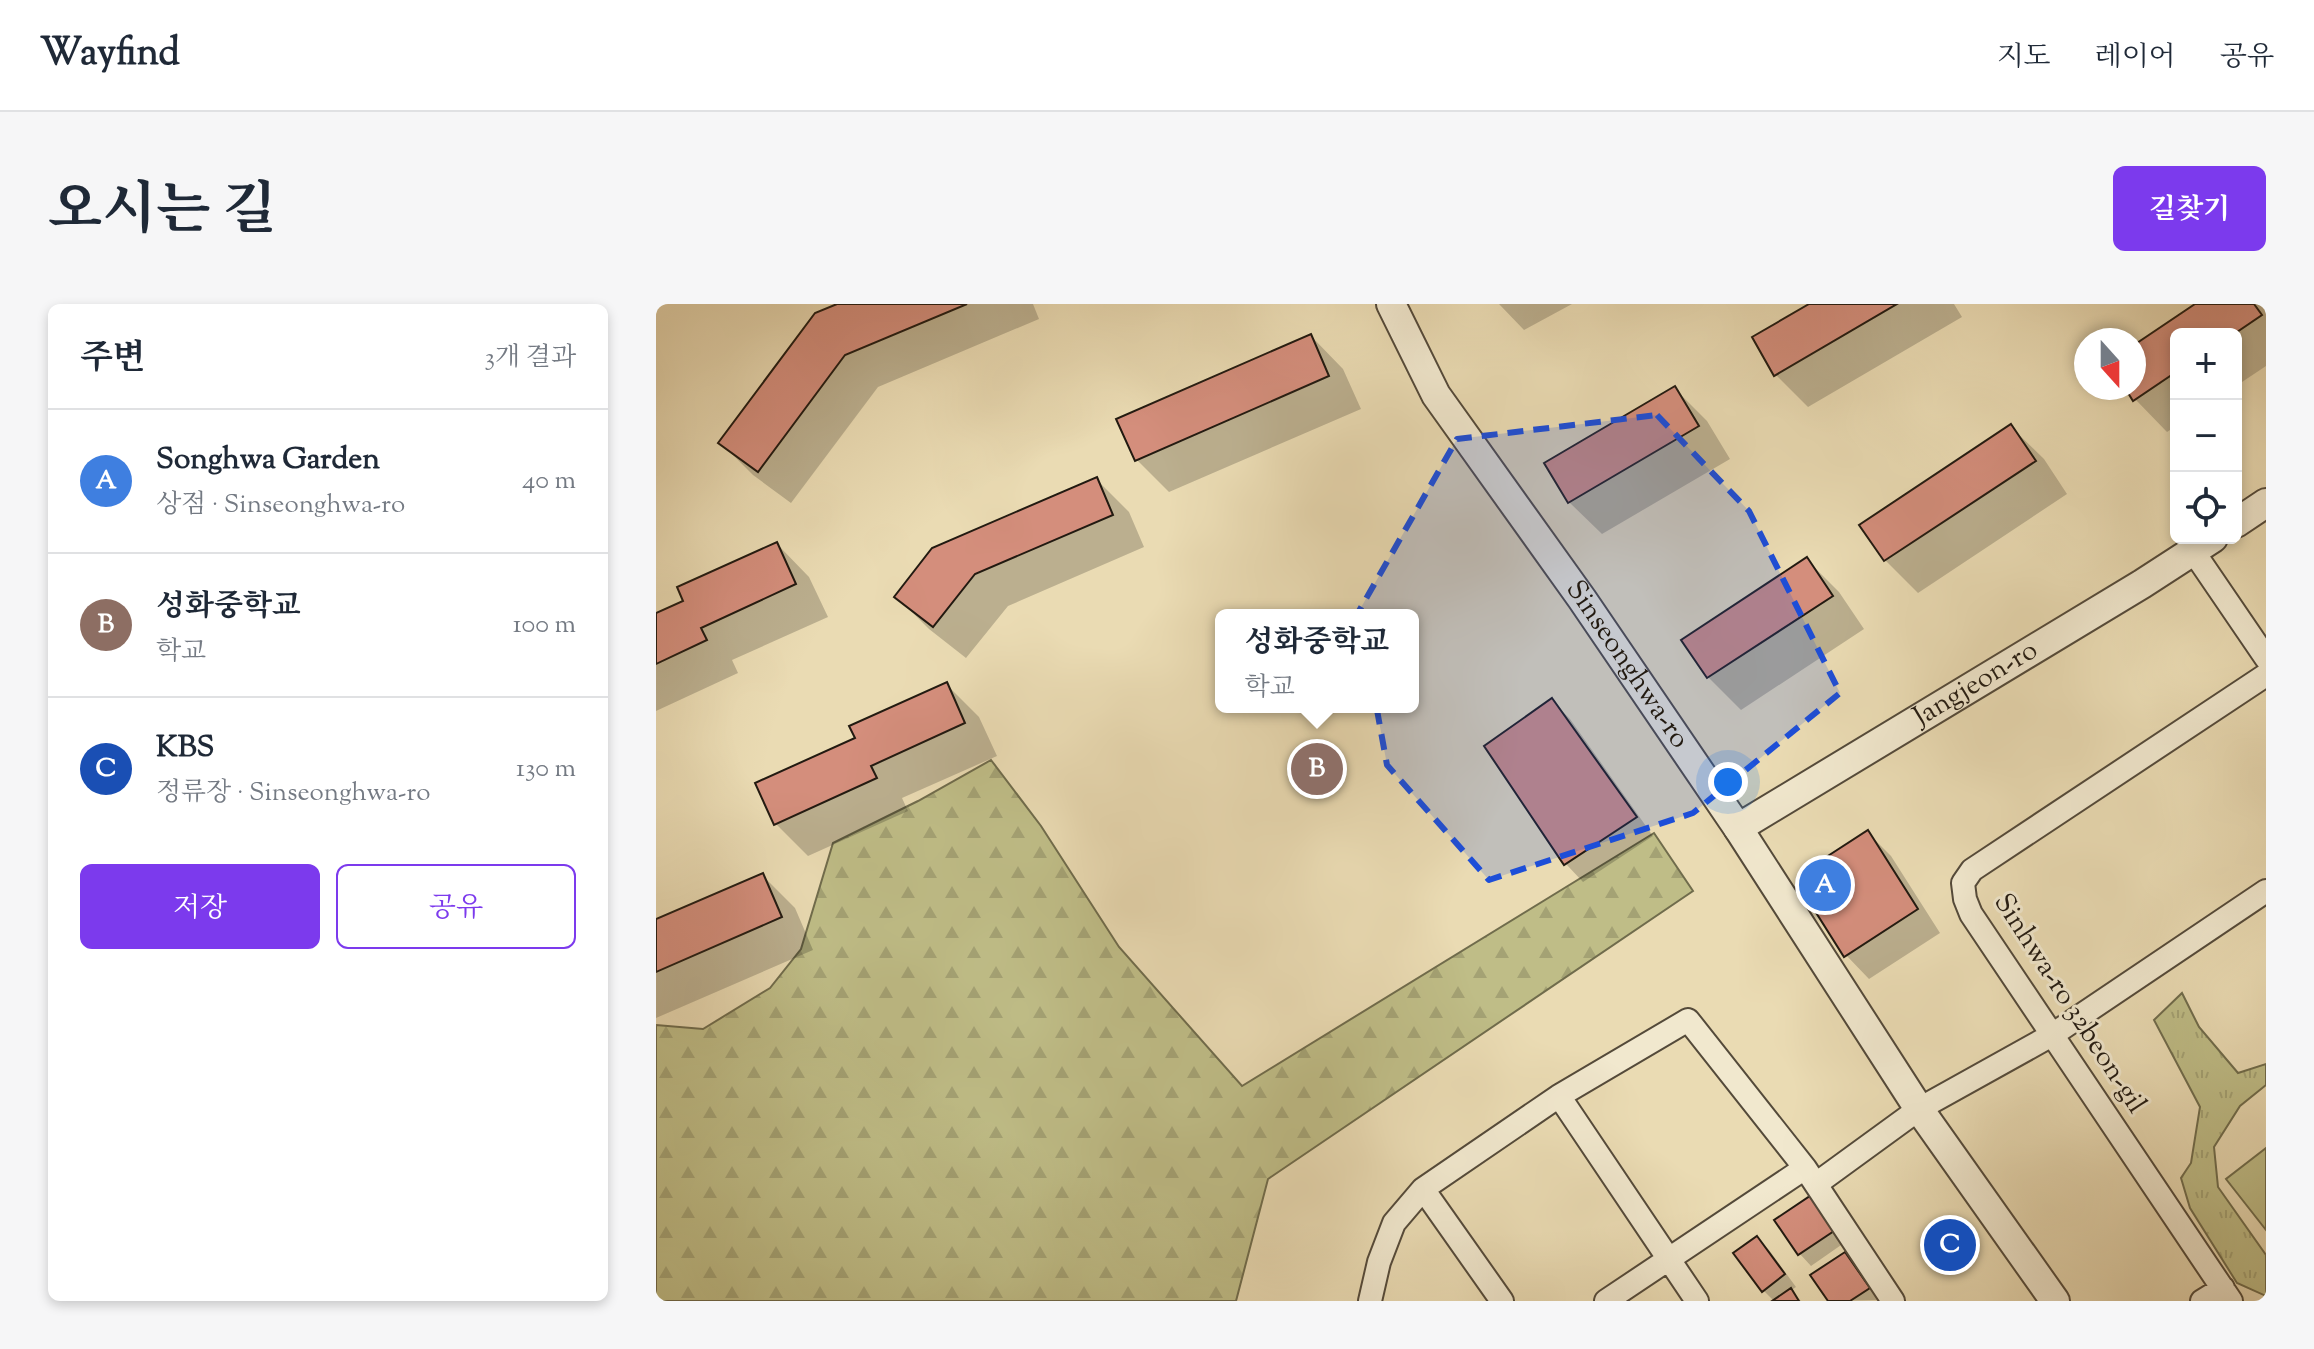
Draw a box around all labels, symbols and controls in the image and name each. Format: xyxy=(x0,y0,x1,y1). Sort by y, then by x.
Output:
text: Wayfind xyxy=(40,28,180,82)
text: 지도 xyxy=(1997,38,2051,78)
text: 레이어 xyxy=(2095,38,2176,78)
text: 공유 xyxy=(2220,38,2274,78)
button: 길찾기 xyxy=(2113,166,2266,251)
text: 오시는 길 xyxy=(48,173,276,254)
north arrow xyxy=(2074,328,2146,400)
map controls xyxy=(2170,328,2242,544)
button: + xyxy=(2170,328,2242,400)
text: 주변 xyxy=(80,335,146,384)
text: 3개 결과 xyxy=(485,340,576,377)
button: − xyxy=(2170,400,2242,472)
text: Songhwa Garden xyxy=(156,439,380,482)
text: A xyxy=(95,463,117,500)
text: 40 m xyxy=(522,463,576,500)
button: locate xyxy=(2170,472,2242,544)
text: 상점 · Sinseonghwa-ro xyxy=(156,487,405,524)
street label: Sinseonghwa-ro xyxy=(1555,573,1698,757)
text: 성화중학교 xyxy=(156,586,301,629)
text: B xyxy=(98,607,114,644)
text: 100 m xyxy=(513,607,576,644)
popup xyxy=(1215,609,1419,713)
text: 성화중학교 xyxy=(1245,622,1389,665)
street label: Jangjeon-ro xyxy=(1904,631,2046,738)
text: 학교 xyxy=(156,634,206,671)
text: 학교 xyxy=(1245,670,1295,707)
text: KBS xyxy=(156,727,215,770)
pin: B xyxy=(1291,739,1343,799)
text: C xyxy=(96,751,116,788)
text: 130 m xyxy=(516,751,576,788)
your location xyxy=(1708,762,1748,802)
text: 정류장 · Sinseonghwa-ro xyxy=(156,775,430,812)
pin: A xyxy=(1799,855,1851,915)
button: 저장 xyxy=(80,864,320,949)
button: 공유 xyxy=(336,864,576,949)
street label: Sinhwa-ro 32beon-gil xyxy=(1983,886,2155,1122)
pin: C xyxy=(1924,1215,1976,1275)

